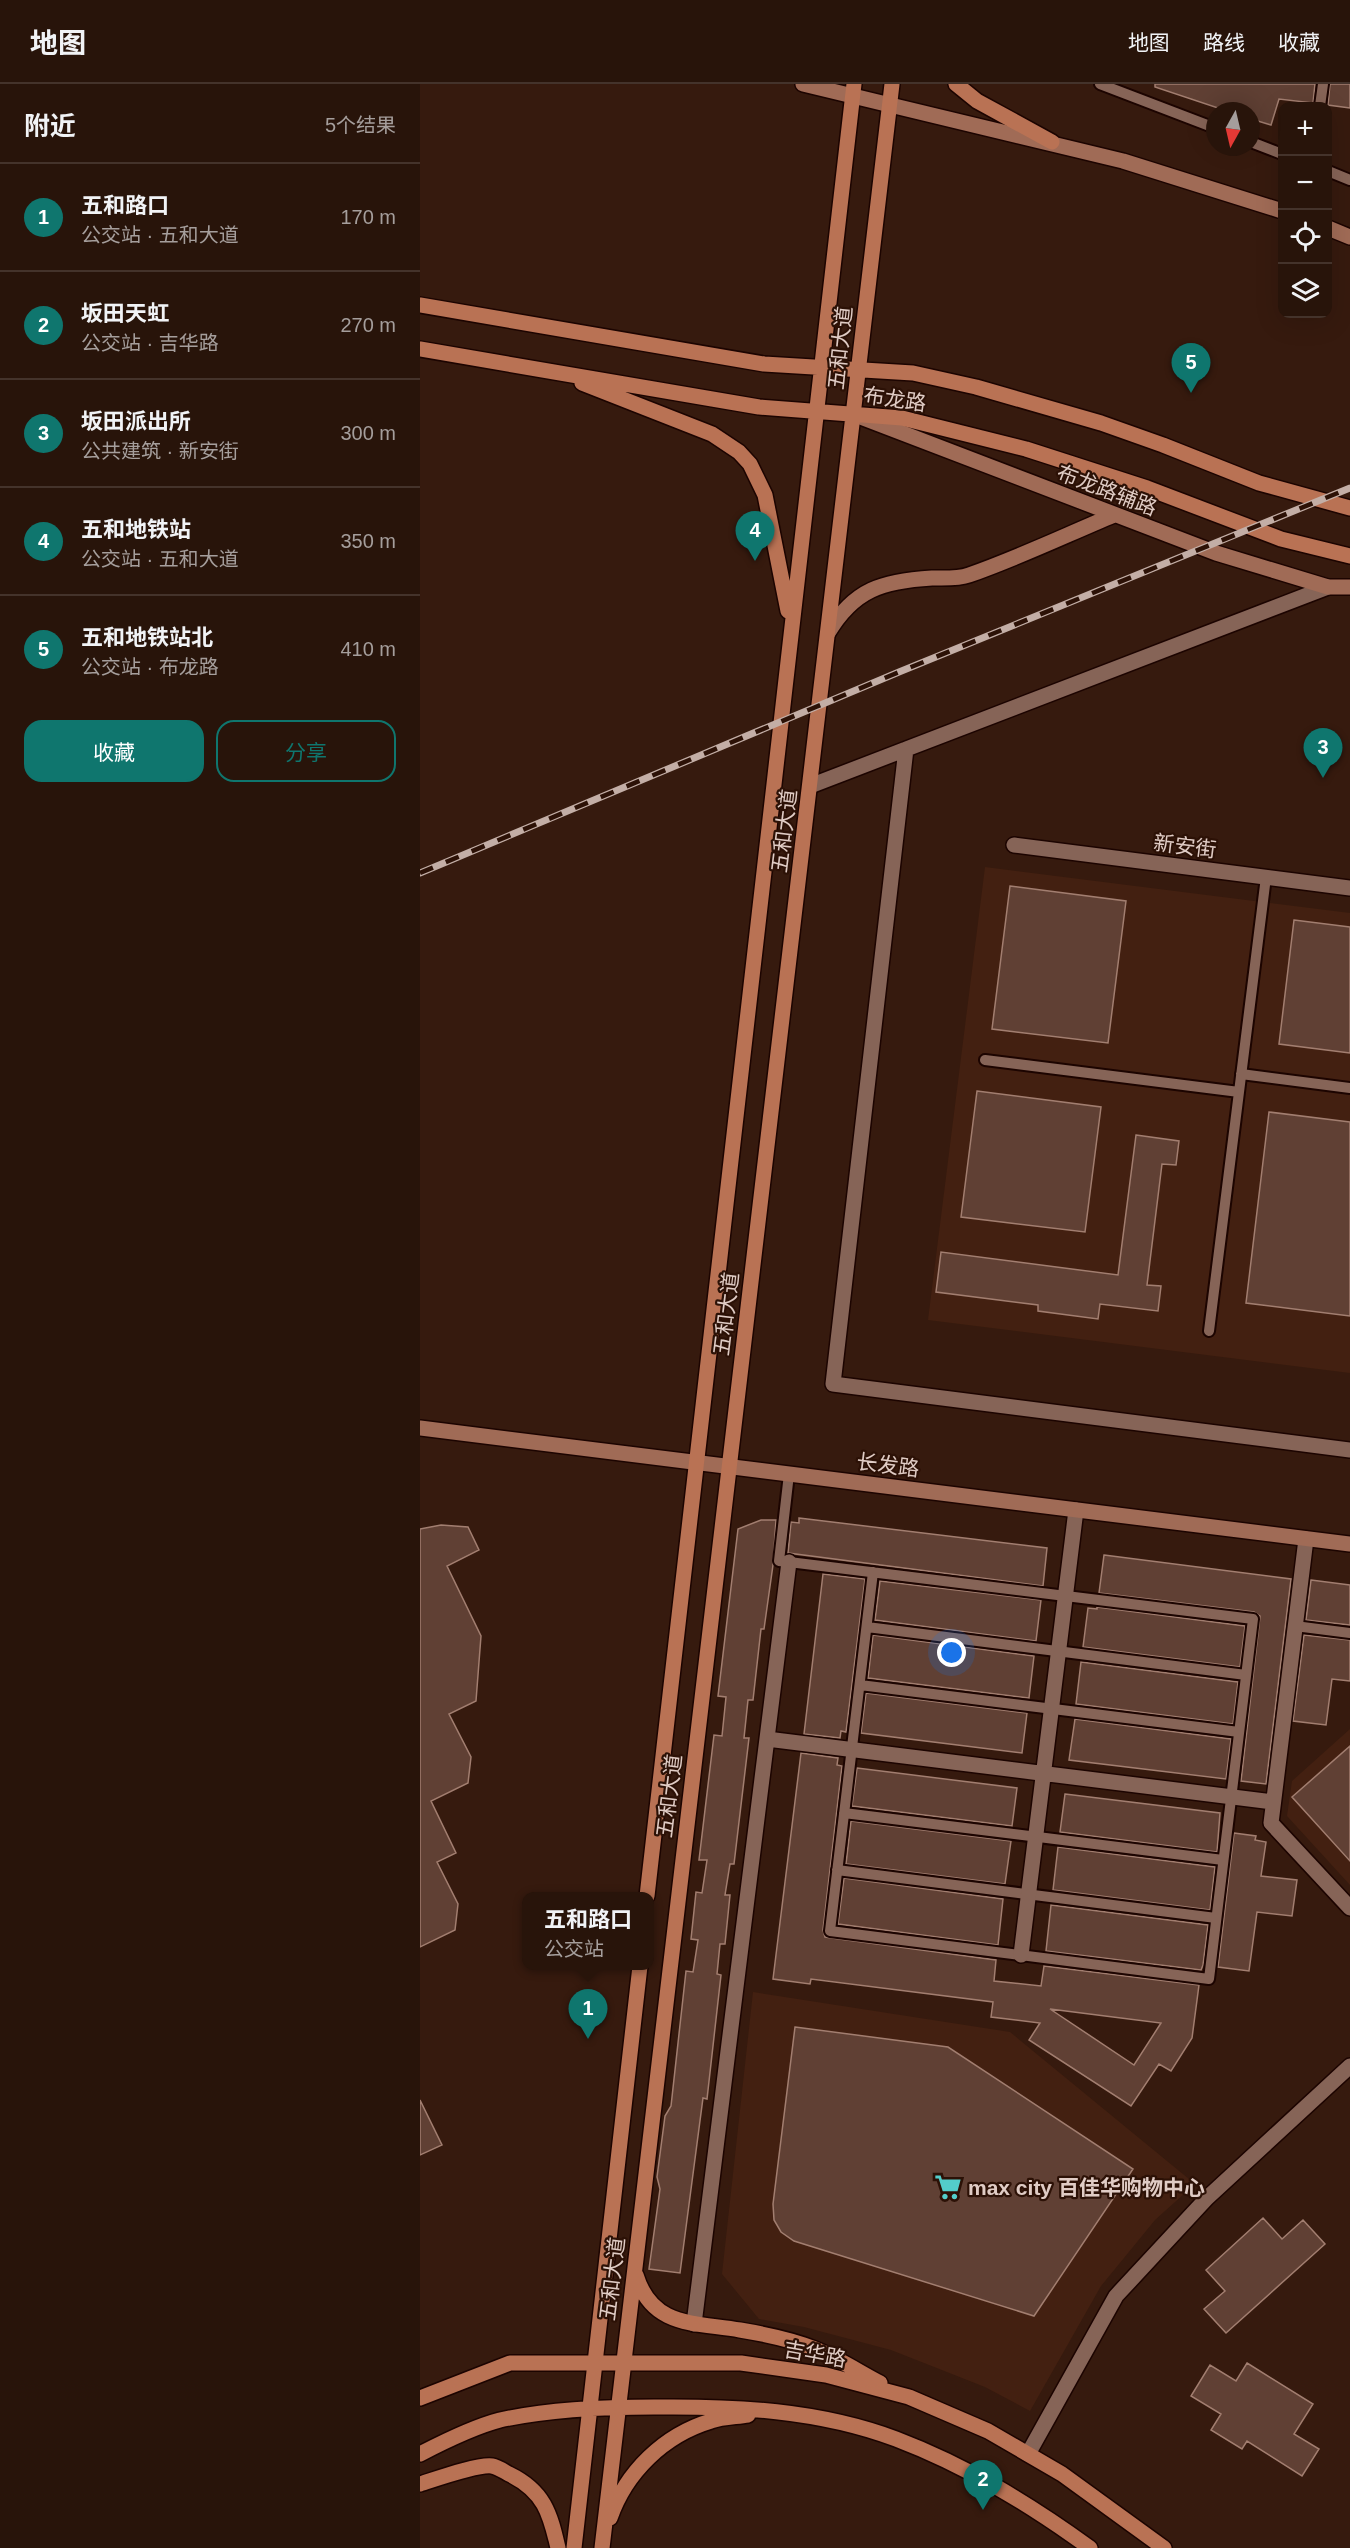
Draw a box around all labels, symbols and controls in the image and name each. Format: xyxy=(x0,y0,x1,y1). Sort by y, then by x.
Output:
text: 地图 xyxy=(30,28,86,59)
text: 地图 xyxy=(1128,31,1170,54)
text: 路线 xyxy=(1203,31,1245,54)
text: 收藏 xyxy=(1278,31,1320,54)
north arrow xyxy=(1206,102,1260,156)
map controls xyxy=(1278,102,1332,318)
button: + xyxy=(1278,102,1332,156)
text: 附近 xyxy=(24,111,76,141)
text: 5个结果 xyxy=(325,114,396,136)
button: − xyxy=(1278,156,1332,210)
text: 五和路口 xyxy=(81,193,169,218)
text: 1 xyxy=(38,206,49,228)
text: 170 m xyxy=(340,206,396,228)
button: locate xyxy=(1278,210,1332,264)
text: 公交站 · 五和大道 xyxy=(81,224,239,246)
button: layers xyxy=(1278,264,1332,318)
text: 坂田天虹 xyxy=(81,301,169,326)
street label: 五和大道 xyxy=(824,305,856,391)
text: 2 xyxy=(38,314,49,336)
text: 270 m xyxy=(340,314,396,336)
text: 公交站 · 吉华路 xyxy=(81,332,219,354)
pin: 5 xyxy=(1172,344,1210,393)
street label: 布龙路 xyxy=(862,383,928,415)
text: 坂田派出所 xyxy=(81,409,191,434)
text: 3 xyxy=(38,422,49,444)
text: 300 m xyxy=(340,422,396,444)
text: 公共建筑 · 新安街 xyxy=(81,440,239,462)
street label: 布龙路辅路 xyxy=(1054,460,1160,520)
pin: 4 xyxy=(736,512,774,561)
text: 五和地铁站 xyxy=(81,517,191,542)
text: 4 xyxy=(38,530,49,552)
text: 350 m xyxy=(340,530,396,552)
text: 公交站 · 五和大道 xyxy=(81,548,239,570)
text: 五和地铁站北 xyxy=(81,625,213,650)
text: 5 xyxy=(38,638,49,660)
text: 410 m xyxy=(340,638,396,660)
text: 公交站 · 布龙路 xyxy=(81,656,219,678)
button: 收藏 xyxy=(24,720,204,782)
button: 分享 xyxy=(216,720,396,782)
pin: 3 xyxy=(1304,728,1342,778)
street label: 五和大道 xyxy=(767,788,801,874)
street label: 新安街 xyxy=(1152,831,1218,861)
street label: 五和大道 xyxy=(709,1271,743,1357)
street label: 长发路 xyxy=(855,1450,921,1480)
your location xyxy=(937,1638,966,1667)
street label: 五和大道 xyxy=(652,1753,686,1839)
popup xyxy=(522,1892,654,1970)
text: 五和路口 xyxy=(544,1907,632,1932)
text: 公交站 xyxy=(544,1938,604,1960)
pin: 1 xyxy=(568,1990,608,2039)
supermarket icon: max city 百佳华购物中心 xyxy=(933,2172,963,2202)
place label: max city 百佳华购物中心 xyxy=(968,2176,1205,2199)
street label: 五和大道 xyxy=(595,2236,629,2322)
street label: 吉华路 xyxy=(782,2337,848,2371)
pin: 2 xyxy=(964,2460,1002,2510)

